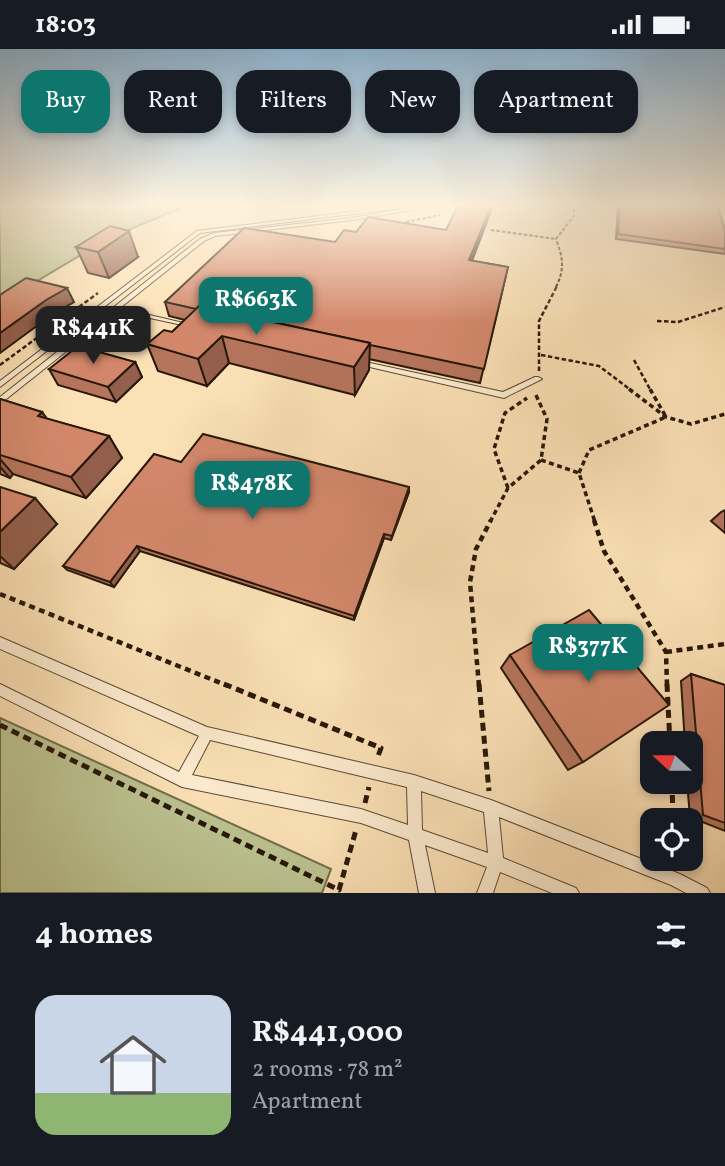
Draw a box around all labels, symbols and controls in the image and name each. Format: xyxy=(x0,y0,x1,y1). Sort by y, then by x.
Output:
text: 18:03 xyxy=(35,7,96,43)
chip: Buy xyxy=(21,70,110,133)
chip: Rent xyxy=(124,70,222,133)
chip: Filters xyxy=(236,70,351,133)
chip: New xyxy=(365,70,460,133)
chip: Apartment xyxy=(474,70,638,133)
pin: R$663K xyxy=(199,278,313,337)
text: R$663K xyxy=(215,284,297,316)
pin: R$441K xyxy=(36,307,150,366)
text: R$441K xyxy=(52,313,134,345)
pin: R$478K xyxy=(195,461,309,521)
text: R$478K xyxy=(211,468,293,500)
pin: R$377K xyxy=(531,625,645,684)
text: R$377K xyxy=(548,631,628,663)
north arrow xyxy=(640,731,704,795)
map controls xyxy=(640,731,703,871)
button: locate xyxy=(640,808,703,871)
text: 4 homes xyxy=(35,914,153,956)
icon: filters xyxy=(652,916,690,954)
text: R$441,000 xyxy=(252,1012,403,1054)
icon: home xyxy=(91,1023,175,1107)
text: 2 rooms · 78 m² xyxy=(252,1054,403,1086)
text: Apartment xyxy=(252,1086,363,1118)

